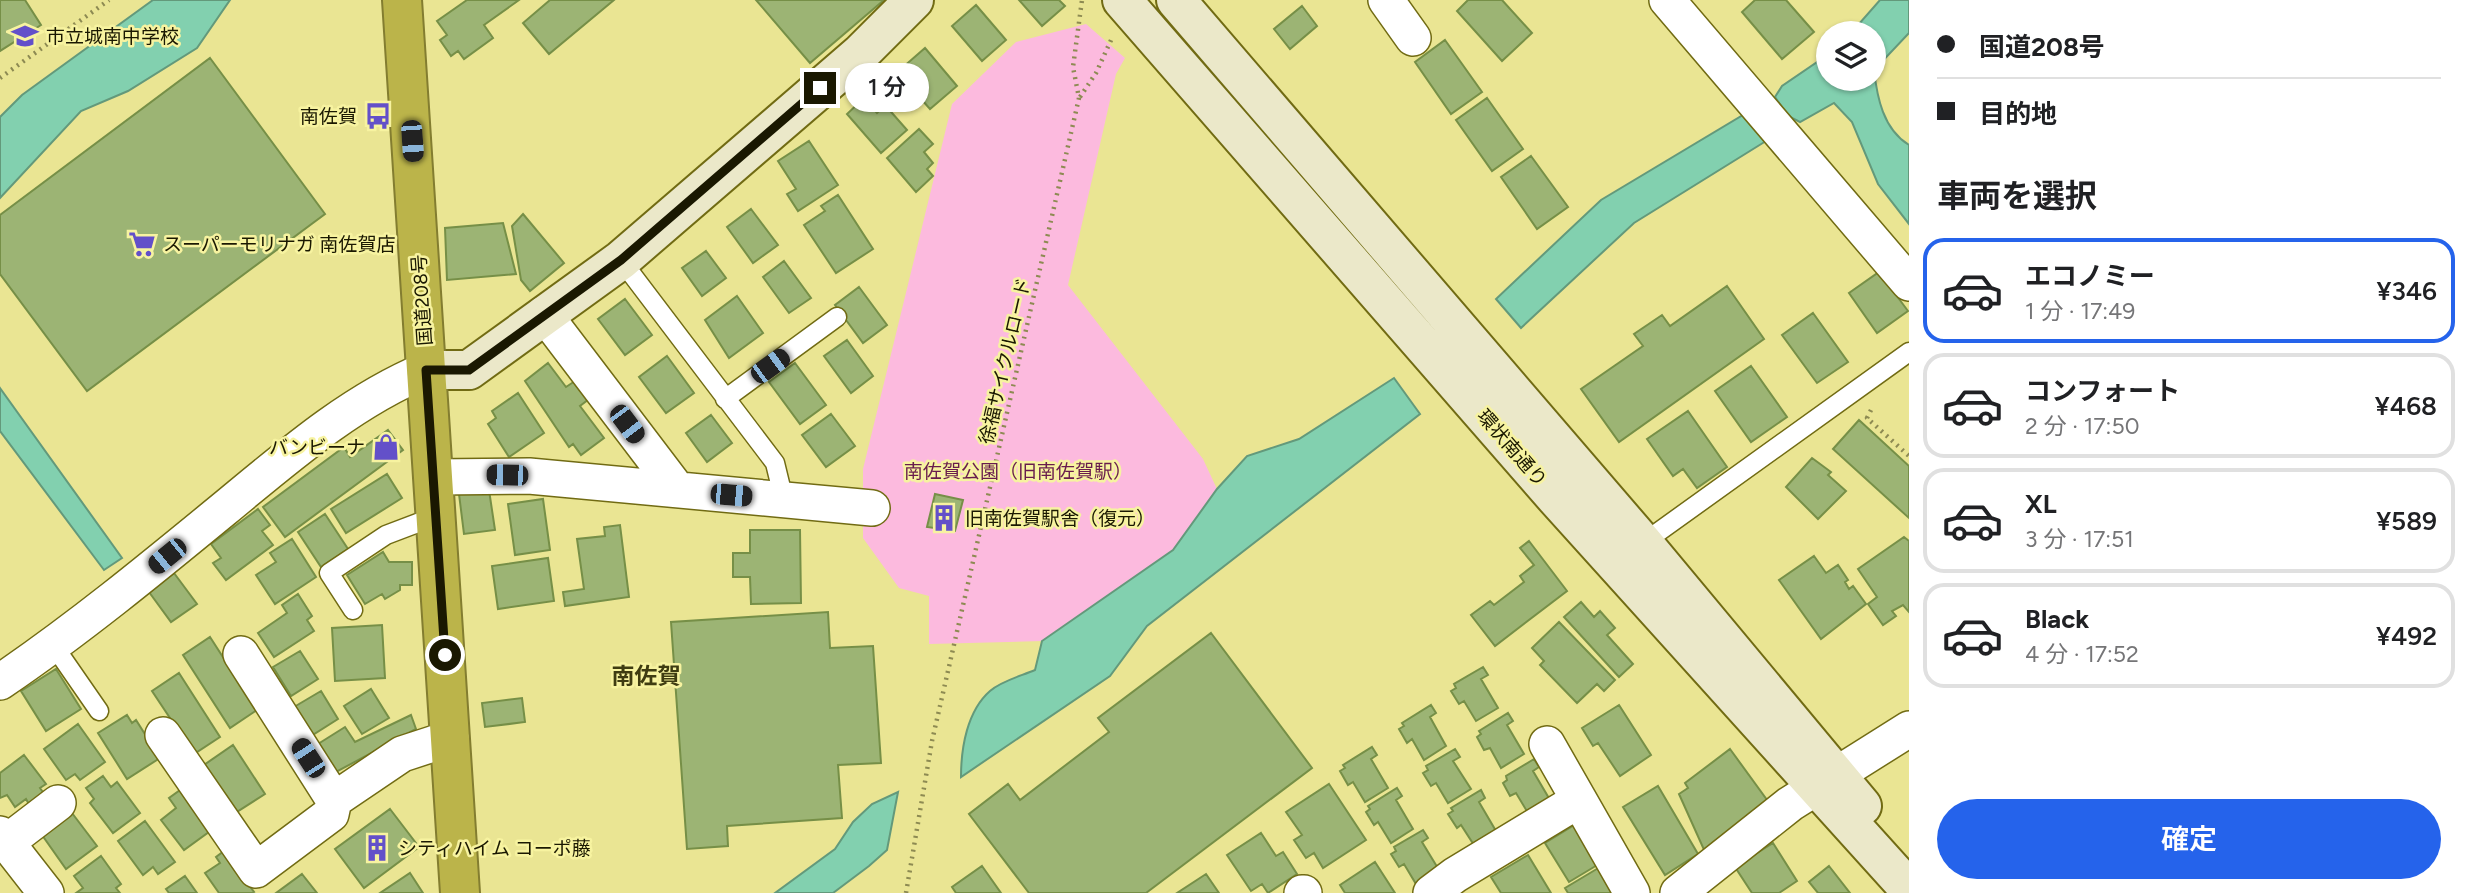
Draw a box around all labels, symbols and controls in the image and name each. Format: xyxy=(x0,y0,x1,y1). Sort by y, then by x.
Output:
school or university icon: 市立城南中学校 xyxy=(10,21,40,51)
map controls xyxy=(1816,21,1886,91)
button: layers xyxy=(1816,21,1886,91)
place label: 市立城南中学校 xyxy=(46,25,179,48)
text: 国道208号 xyxy=(1979,31,2105,63)
callout: 1 分 xyxy=(844,64,928,112)
route end xyxy=(804,72,836,104)
text: 1 分 xyxy=(868,73,906,101)
text: 目的地 xyxy=(1979,98,2057,130)
bus stop icon: 南佐賀 xyxy=(363,101,393,131)
place label: 南佐賀 xyxy=(300,105,357,128)
car xyxy=(401,119,424,163)
text: 車両を選択 xyxy=(1937,177,2097,215)
supermarket icon: スーパーモリナガ 南佐賀店 xyxy=(127,229,157,259)
place label: スーパーモリナガ 南佐賀店 xyxy=(163,233,396,256)
street label: 国道208号 xyxy=(407,254,437,346)
icon: car xyxy=(1941,259,2004,322)
text: エコノミー xyxy=(2025,260,2155,292)
text: ¥346 xyxy=(2376,275,2437,307)
street label: 徐福サイクルロード xyxy=(975,276,1035,446)
text: 1 分 · 17:49 xyxy=(2025,297,2135,325)
car xyxy=(747,345,794,387)
icon: car xyxy=(1941,374,2004,437)
text: コンフォート xyxy=(2025,375,2180,407)
text: ¥468 xyxy=(2375,390,2437,422)
car xyxy=(606,401,649,447)
street label: 環状南通り xyxy=(1472,405,1552,491)
text: 2 分 · 17:50 xyxy=(2025,412,2139,440)
shop icon: バンビーナ xyxy=(371,432,401,462)
place label: バンビーナ xyxy=(269,436,365,459)
park label: 南佐賀公園（旧南佐賀駅） xyxy=(904,460,1132,483)
car xyxy=(486,464,529,486)
car xyxy=(710,483,753,507)
text: XL xyxy=(2025,488,2057,520)
icon: car xyxy=(1941,489,2004,552)
building icon: 旧南佐賀駅舎（復元） xyxy=(929,503,959,533)
text: ¥589 xyxy=(2376,505,2437,537)
place label: 旧南佐賀駅舎（復元） xyxy=(965,507,1155,530)
text: 3 分 · 17:51 xyxy=(2025,525,2134,553)
car xyxy=(145,535,190,577)
text: Black xyxy=(2025,603,2089,635)
icon: car xyxy=(1941,604,2004,667)
text: ¥492 xyxy=(2376,620,2437,652)
route start xyxy=(429,639,461,671)
text: 4 分 · 17:52 xyxy=(2025,640,2139,668)
district label: 南佐賀 xyxy=(612,662,681,690)
car xyxy=(288,735,329,781)
button: 確定 xyxy=(1937,799,2441,879)
building icon: シティハイム コーポ藤 xyxy=(362,833,392,863)
place label: シティハイム コーポ藤 xyxy=(398,837,591,860)

